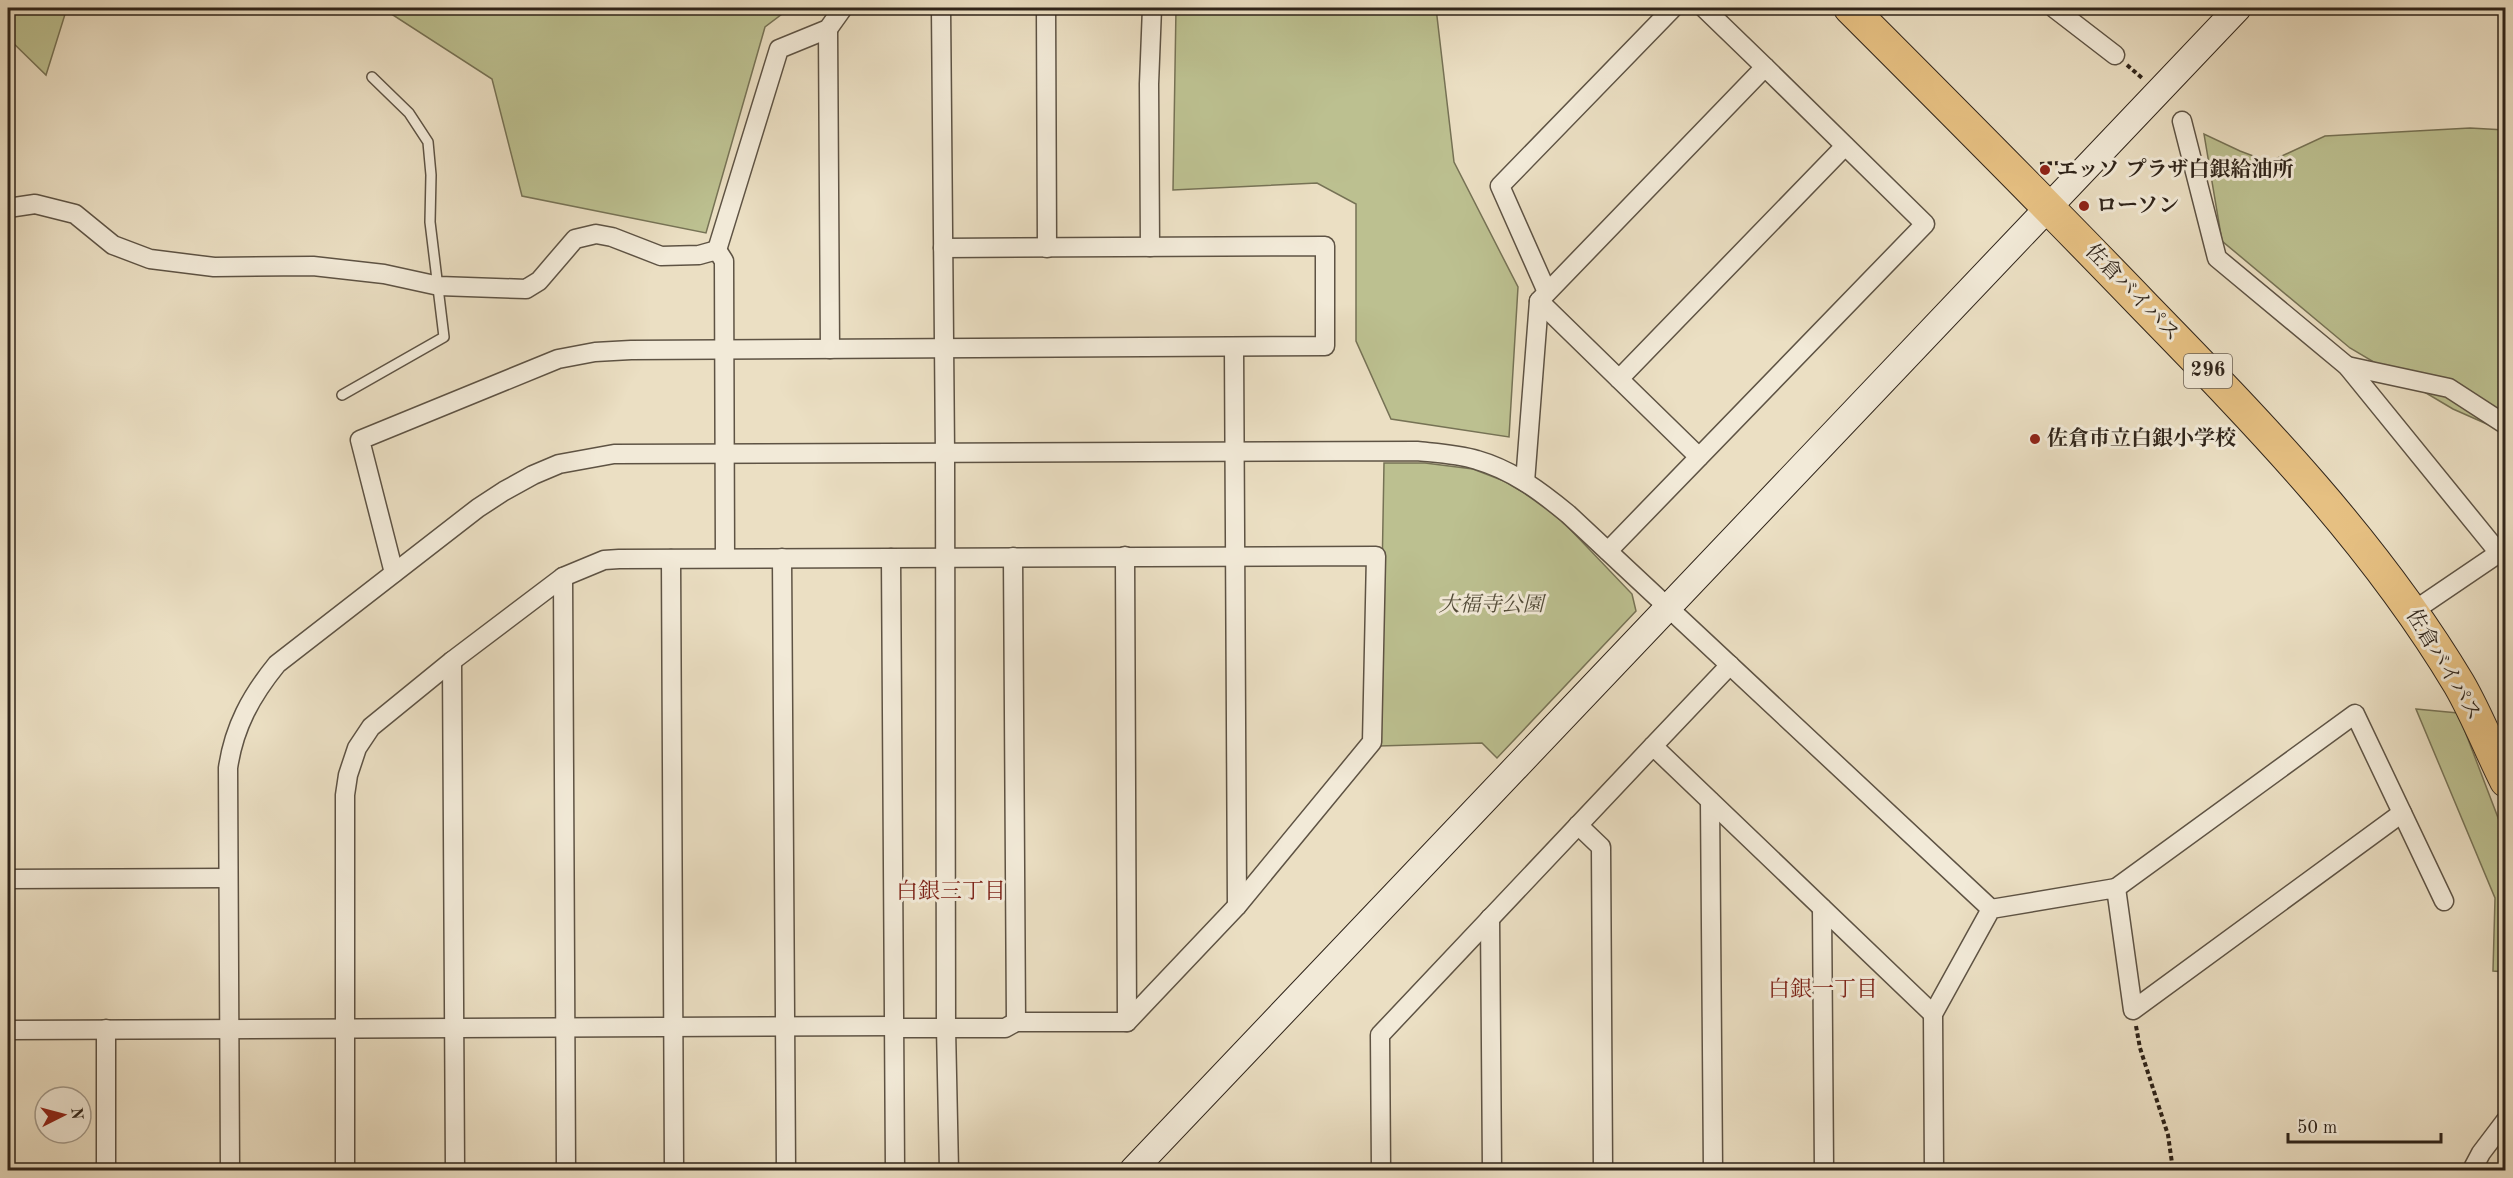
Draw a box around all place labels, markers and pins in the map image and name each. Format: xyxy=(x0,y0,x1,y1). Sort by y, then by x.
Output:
place label: エッソ プラザ白銀給油所 xyxy=(2057,157,2293,181)
marker: エッソ プラザ白銀給油所 xyxy=(2038,163,2052,177)
place label: ローソン xyxy=(2096,196,2179,217)
marker: ローソン xyxy=(2077,199,2091,213)
place label: 佐倉市立白銀小学校 xyxy=(2047,427,2236,450)
marker: 佐倉市立白銀小学校 xyxy=(2028,432,2042,446)

